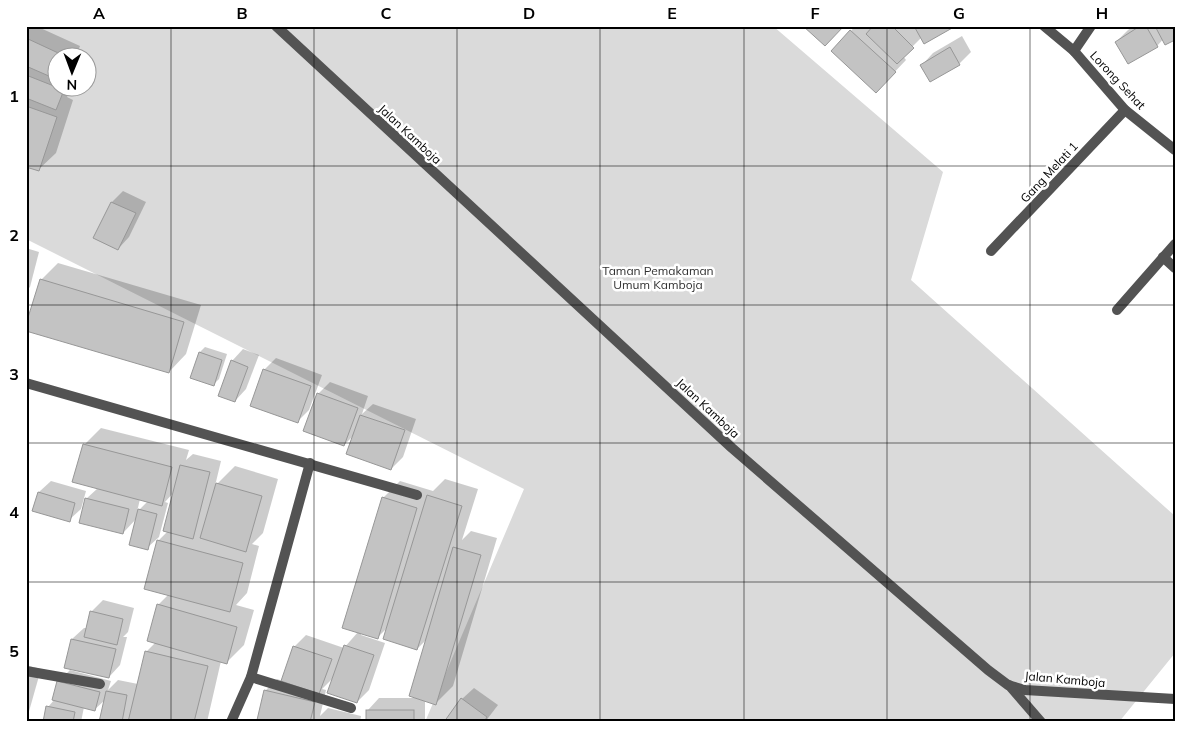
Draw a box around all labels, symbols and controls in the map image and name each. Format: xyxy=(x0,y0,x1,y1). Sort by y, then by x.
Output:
text: A xyxy=(93,3,105,23)
text: B xyxy=(236,3,248,23)
text: C xyxy=(381,3,392,23)
text: D xyxy=(523,3,535,23)
text: E xyxy=(667,3,677,23)
text: F xyxy=(810,3,820,23)
text: G xyxy=(953,3,965,23)
text: H xyxy=(1096,3,1108,23)
north arrow xyxy=(48,48,98,98)
street label: Lorong Sehat xyxy=(1087,48,1149,112)
text: N xyxy=(66,76,77,94)
text: 1 xyxy=(9,86,19,106)
street label: Jalan Kamboja xyxy=(375,101,445,167)
street label: Gang Melati 1 xyxy=(1017,138,1081,206)
text: 2 xyxy=(9,225,19,245)
park label: Taman Pemakaman Umum Kamboja xyxy=(602,263,714,292)
text: 3 xyxy=(9,364,19,384)
street label: Jalan Kamboja xyxy=(673,375,743,441)
text: 4 xyxy=(9,502,19,522)
text: 5 xyxy=(9,641,19,661)
street label: Jalan Kamboja xyxy=(1024,668,1106,690)

